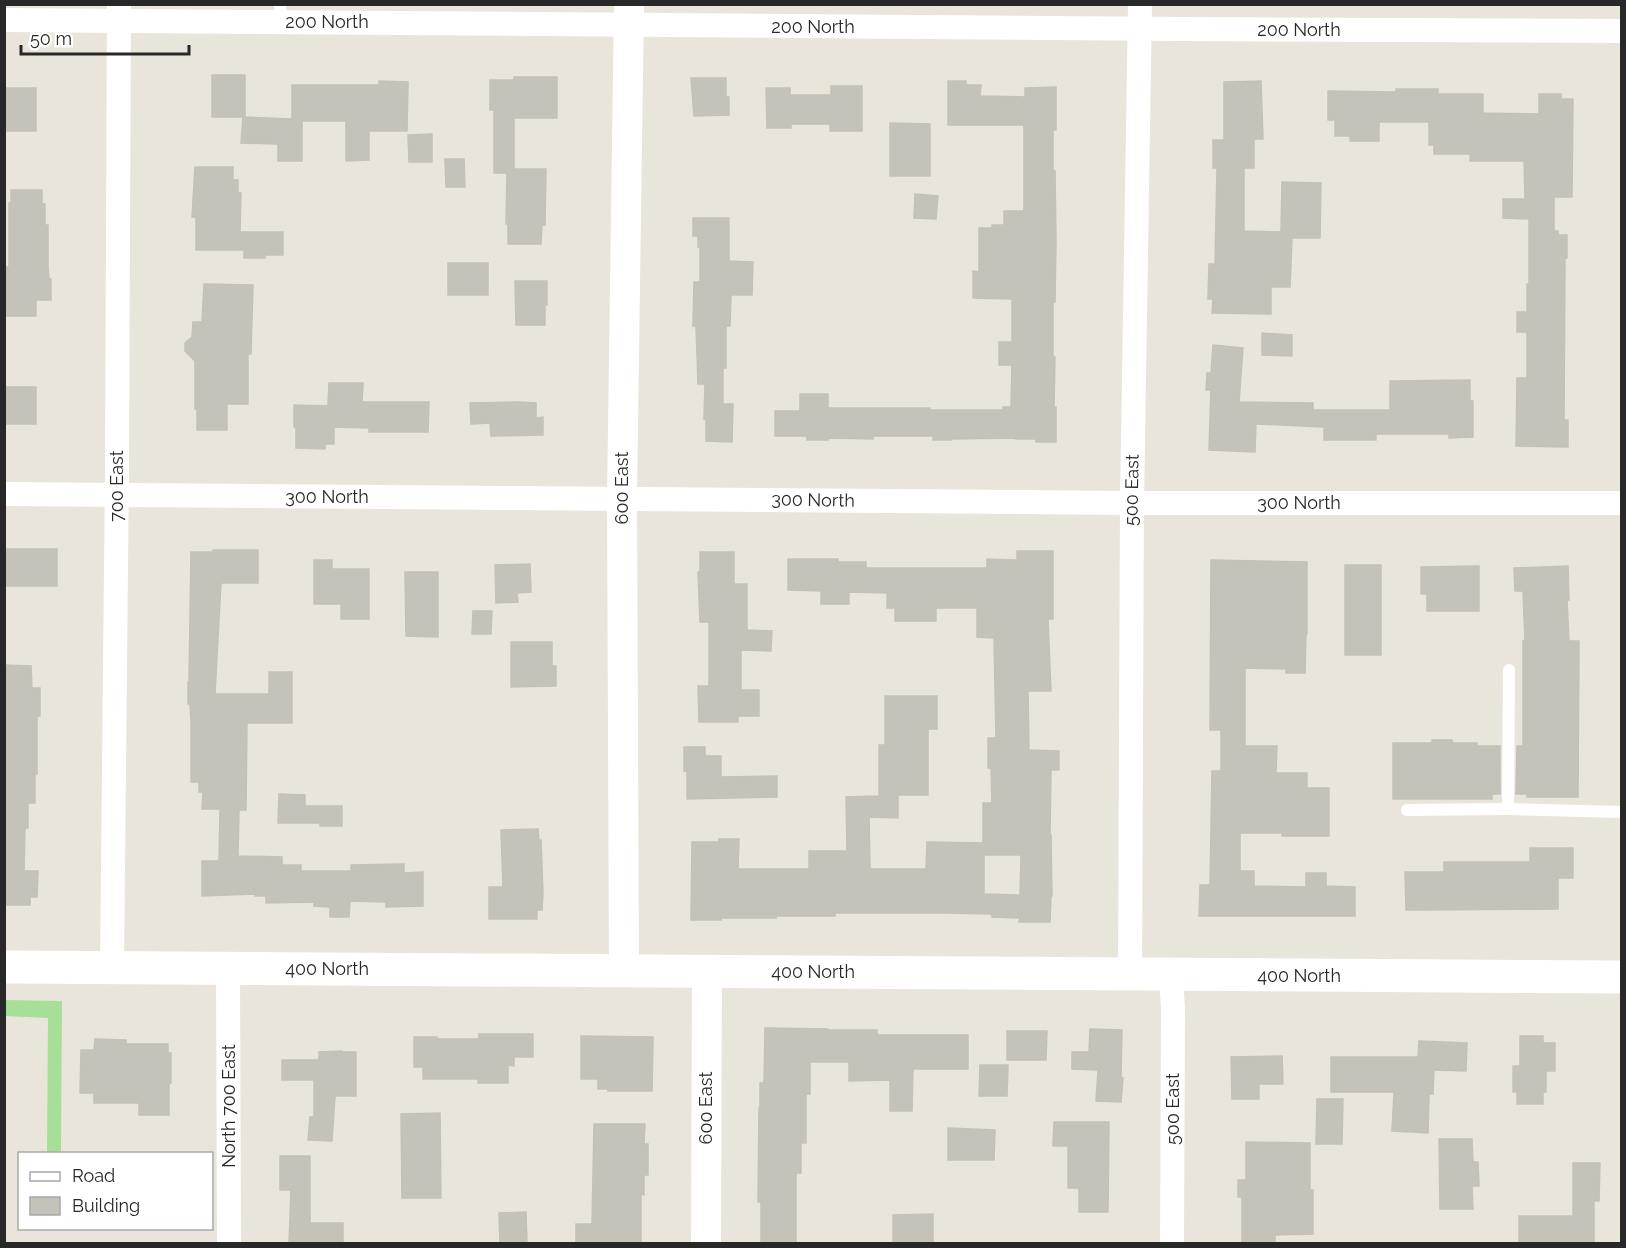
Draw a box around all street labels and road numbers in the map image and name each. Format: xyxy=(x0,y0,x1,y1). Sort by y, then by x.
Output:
street label: 200 North xyxy=(285,11,369,32)
street label: 200 North xyxy=(771,16,855,37)
street label: 200 North xyxy=(1257,19,1341,40)
street label: 700 East xyxy=(106,450,127,522)
street label: 600 East xyxy=(611,452,632,524)
street label: 500 East xyxy=(1120,454,1143,526)
street label: 300 North xyxy=(285,486,369,507)
street label: 300 North xyxy=(771,488,855,511)
street label: 300 North xyxy=(1257,492,1341,513)
street label: 400 North xyxy=(285,958,369,979)
street label: 400 North xyxy=(771,961,855,982)
street label: 400 North xyxy=(1257,965,1341,986)
street label: North 700 East xyxy=(218,1044,239,1168)
street label: 600 East xyxy=(695,1072,716,1144)
street label: 500 East xyxy=(1162,1073,1183,1145)

